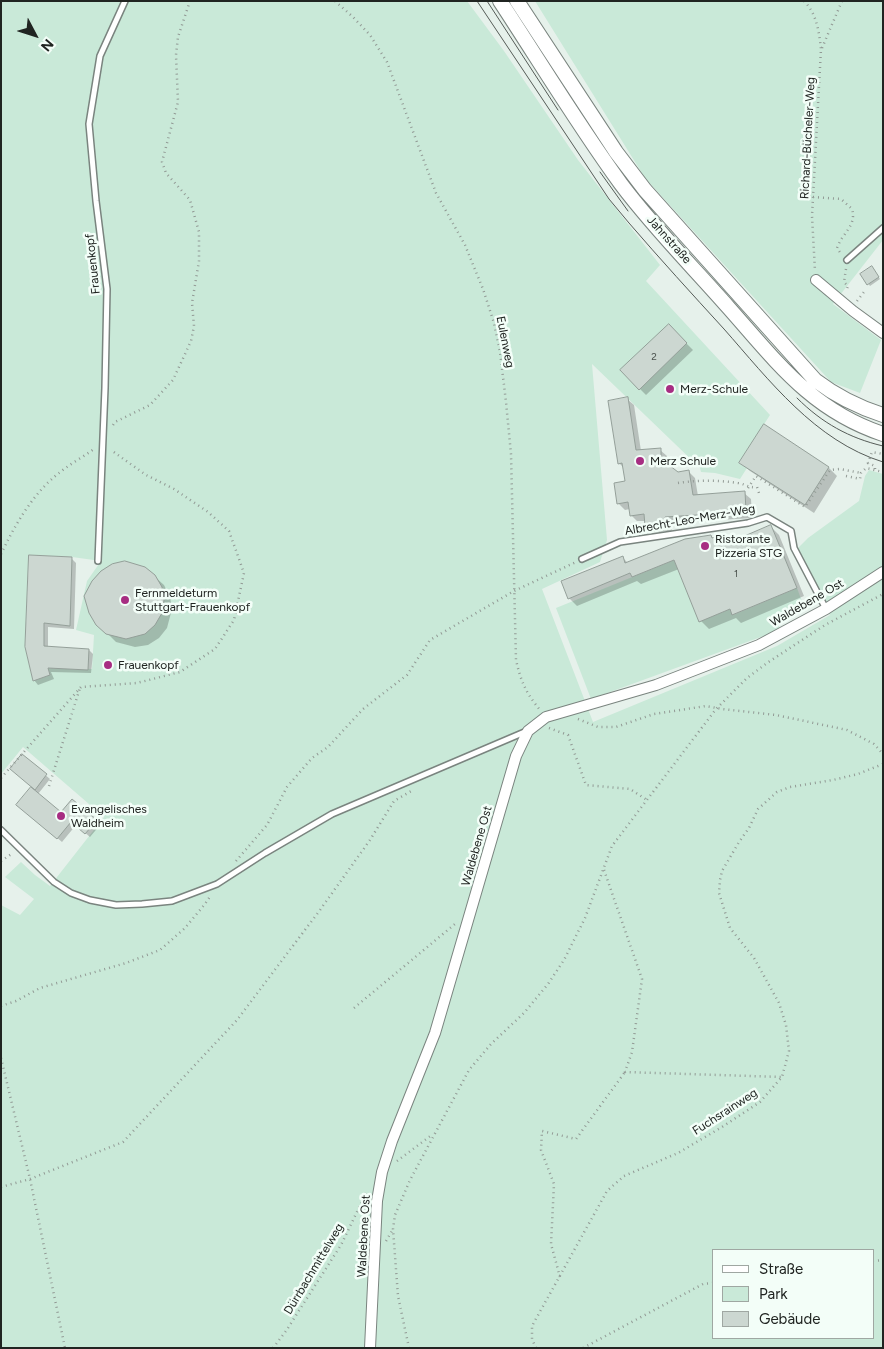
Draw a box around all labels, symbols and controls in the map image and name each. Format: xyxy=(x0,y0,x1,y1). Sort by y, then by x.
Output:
north arrow xyxy=(10,10,60,60)
text: N xyxy=(37,35,57,55)
street label: Richard-Bücheler-Weg xyxy=(798,77,818,199)
street label: Jahnstraße xyxy=(644,213,694,267)
street label: Frauenkopf xyxy=(83,233,103,295)
street label: Eulenweg xyxy=(493,315,517,369)
house number: 2 xyxy=(651,351,657,363)
place label: Merz-Schule xyxy=(680,382,748,396)
marker: Merz-Schule xyxy=(664,383,676,395)
place label: Merz Schule xyxy=(650,454,716,468)
marker: Merz Schule xyxy=(634,455,646,467)
street label: Albrecht-Leo-Merz-Weg xyxy=(624,501,756,539)
place label: Ristorante Pizzeria STG xyxy=(715,532,782,560)
marker: Ristorante Pizzeria STG xyxy=(699,540,711,552)
house number: 1 xyxy=(734,568,738,580)
street label: Waldebene Ost xyxy=(768,576,846,630)
place label: Fernmeldeturm Stuttgart-Frauenkopf xyxy=(135,586,250,614)
marker: Fernmeldeturm Stuttgart-Frauenkopf xyxy=(119,594,131,606)
place label: Frauenkopf xyxy=(118,658,179,672)
marker: Frauenkopf xyxy=(102,659,114,671)
place label: Evangelisches Waldheim xyxy=(71,802,147,830)
street label: Waldebene Ost xyxy=(459,804,495,888)
marker: Evangelisches Waldheim xyxy=(55,810,67,822)
street label: Fuchsrainweg xyxy=(690,1086,760,1138)
street label: Waldebene Ost xyxy=(355,1194,373,1278)
street label: Dürrbachmittelweg xyxy=(281,1221,347,1317)
legend xyxy=(712,1249,874,1339)
text: Straße xyxy=(759,1260,803,1278)
text: Park xyxy=(759,1285,788,1303)
text: Gebäude xyxy=(759,1310,820,1328)

